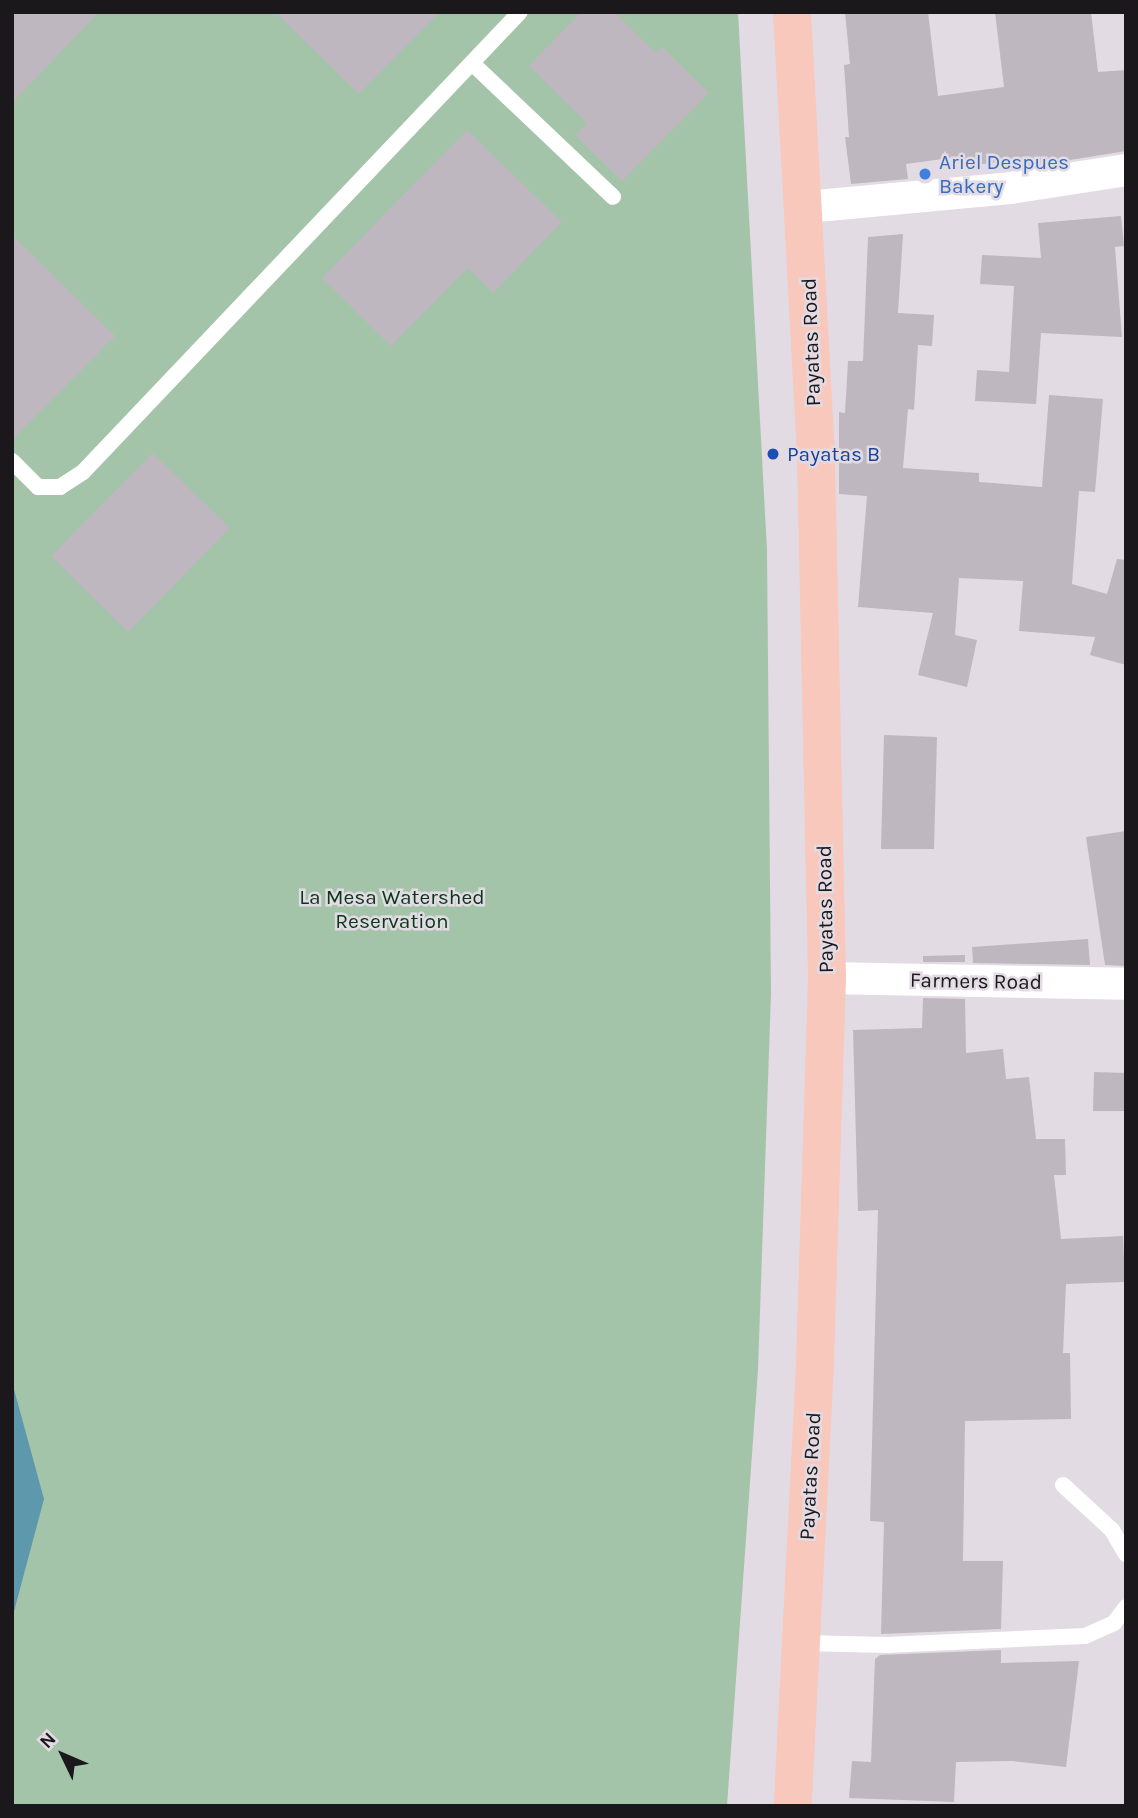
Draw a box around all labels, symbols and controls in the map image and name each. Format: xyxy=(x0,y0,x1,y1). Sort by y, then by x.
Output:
place label: Ariel Despues Bakery xyxy=(939,149,1069,199)
marker: Ariel Despues Bakery xyxy=(917,166,933,182)
street label: Payatas Road xyxy=(796,277,826,407)
place label: Payatas B xyxy=(787,441,880,467)
marker: Payatas B xyxy=(765,446,781,462)
street label: Payatas Road xyxy=(811,845,839,973)
park label: La Mesa Watershed Reservation xyxy=(299,884,485,934)
street label: Farmers Road xyxy=(910,967,1042,995)
street label: Payatas Road xyxy=(794,1411,826,1541)
north arrow xyxy=(28,1720,98,1790)
text: N xyxy=(35,1728,61,1753)

